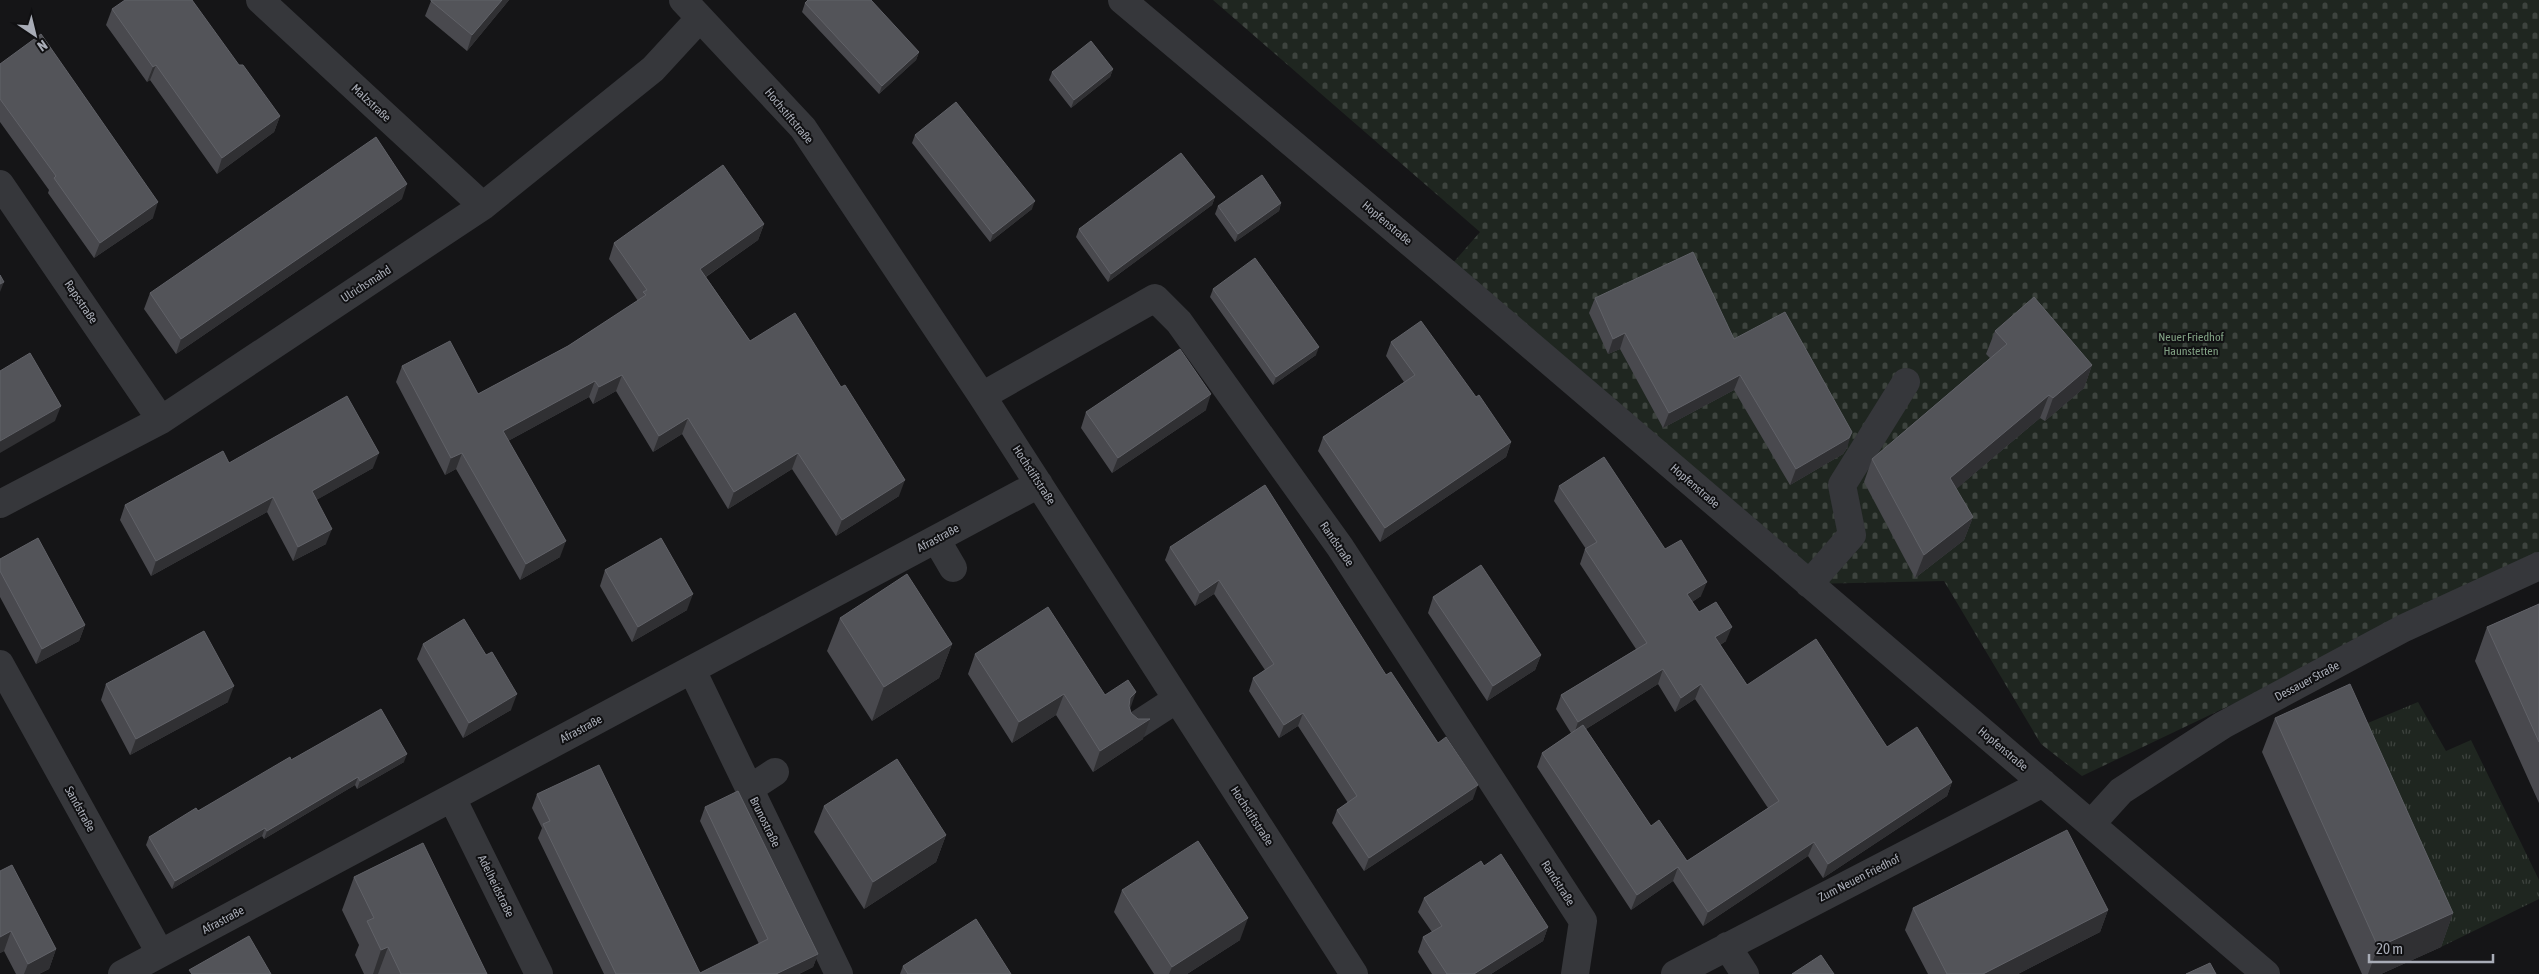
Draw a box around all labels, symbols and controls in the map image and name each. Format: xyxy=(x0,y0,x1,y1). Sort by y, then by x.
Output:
north arrow xyxy=(10,10,60,60)
text: N xyxy=(34,37,50,55)
street label: Malzstraße xyxy=(348,81,394,125)
street label: Hochstiftstraße xyxy=(762,86,816,146)
street label: Hopfenstraße xyxy=(1359,198,1415,248)
street label: Ulrichsmahd xyxy=(338,263,394,305)
street label: Rapsstraße xyxy=(61,278,101,326)
park label: Neuer Friedhof Haunstetten xyxy=(2158,330,2225,358)
street label: Hochstiftstraße xyxy=(1010,443,1058,507)
street label: Hopfenstraße xyxy=(1668,461,1722,511)
street label: Randstraße xyxy=(1317,519,1357,569)
street label: Afrastraße xyxy=(915,521,961,555)
street label: Dessauer Straße xyxy=(2272,658,2342,704)
street label: Afrastraße xyxy=(558,712,604,746)
street label: Hopfenstraße xyxy=(1975,724,2031,774)
street label: Sandstraße xyxy=(62,784,98,834)
street label: Hochstiftstraße xyxy=(1228,784,1276,848)
street label: Brunostraße xyxy=(747,795,783,849)
street label: Zum Neuen Friedhof xyxy=(1816,851,1903,905)
street label: Adelheidstraße xyxy=(475,853,517,919)
street label: Randstraße xyxy=(1538,858,1578,908)
street label: Afrastraße xyxy=(200,903,246,937)
scale bar xyxy=(2369,932,2493,964)
text: 20 m xyxy=(2376,940,2403,957)

